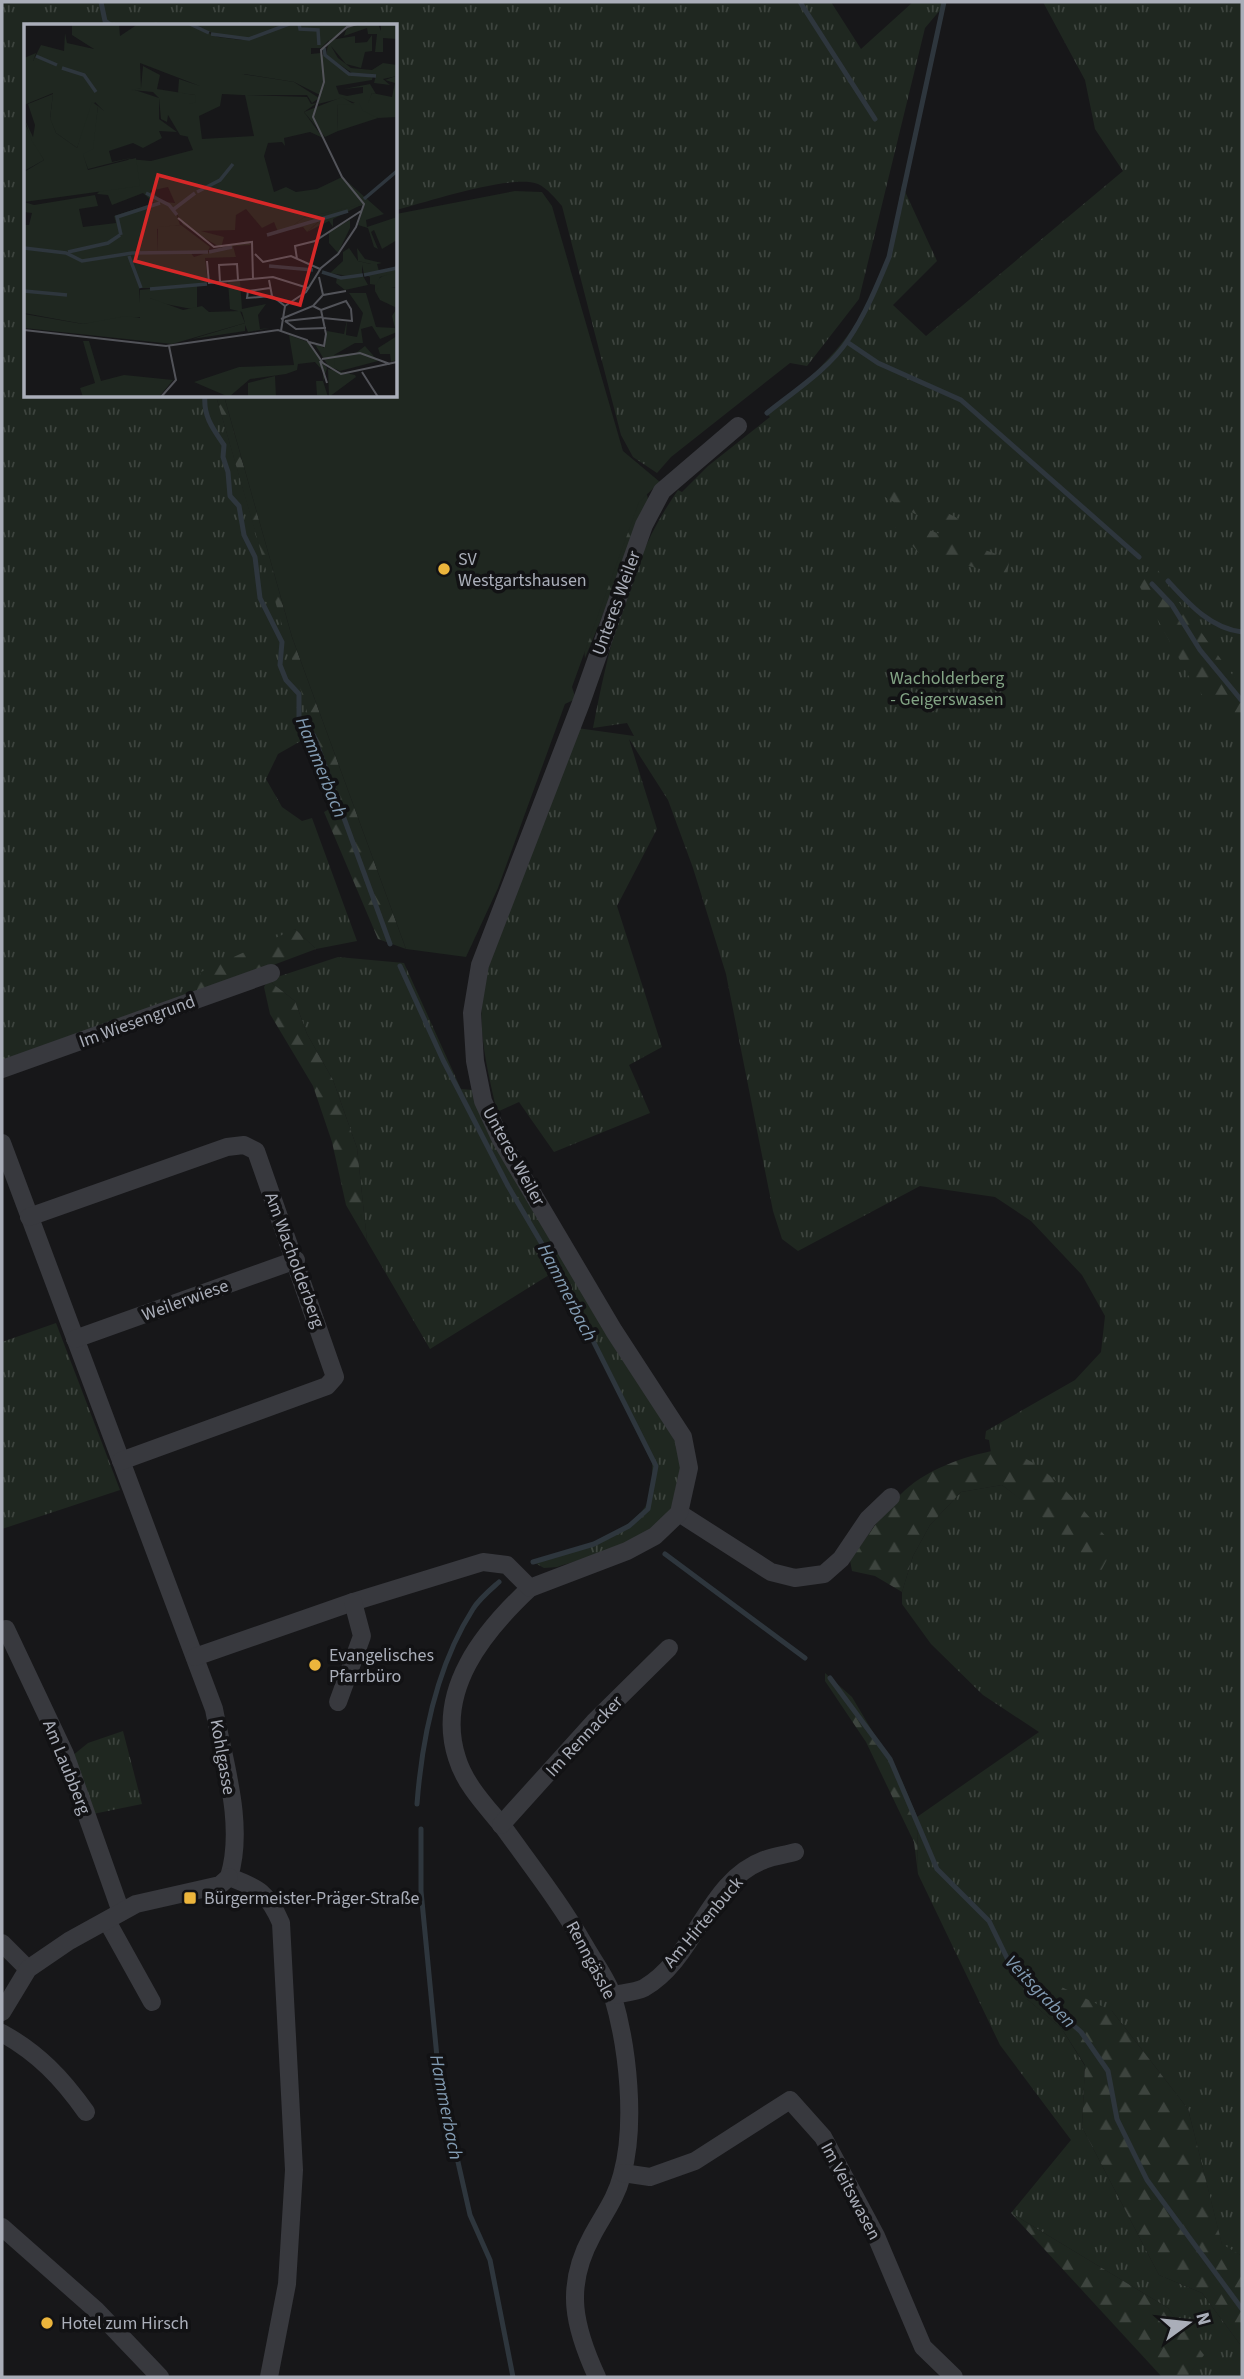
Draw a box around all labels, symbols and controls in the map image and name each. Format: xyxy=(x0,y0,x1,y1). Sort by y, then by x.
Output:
inset map xyxy=(24,24,397,397)
place label: SV Westgartshausen xyxy=(458,547,587,593)
street label: Unteres Weiler xyxy=(586,547,647,659)
marker: SV Westgartshausen xyxy=(436,561,452,577)
park label: Wacholderberg - Geigerswasen xyxy=(890,666,1004,712)
water label: Hammerbach xyxy=(288,713,353,822)
street label: Im Wiesengrund xyxy=(76,989,199,1054)
street label: Unteres Weiler xyxy=(476,1102,551,1211)
street label: Am Wacholderberg xyxy=(258,1189,331,1332)
water label: Hammerbach xyxy=(530,1239,603,1346)
street label: Weilerwiese xyxy=(138,1273,232,1328)
place label: Evangelisches Pfarrbüro xyxy=(329,1643,434,1689)
marker: Evangelisches Pfarrbüro xyxy=(307,1657,323,1673)
street label: Im Rennacker xyxy=(540,1690,629,1783)
street label: Am Laubberg xyxy=(36,1716,97,1818)
street label: Kohlgasse xyxy=(204,1717,241,1797)
street label: Am Hirtenbuck xyxy=(658,1871,749,1973)
place label: Bürgermeister-Präger-Straße xyxy=(204,1886,420,1911)
marker: Bürgermeister-Präger-Straße xyxy=(182,1890,198,1906)
street label: Renngässle xyxy=(560,1917,622,2004)
water label: Veitsgraben xyxy=(998,1950,1082,2035)
water label: Hammerbach xyxy=(422,2052,469,2162)
street label: Im Veitswasen xyxy=(814,2138,887,2244)
north arrow xyxy=(1153,2288,1223,2358)
text: N xyxy=(1188,2309,1218,2329)
place label: Hotel zum Hirsch xyxy=(61,2311,189,2336)
marker: Hotel zum Hirsch xyxy=(39,2315,55,2331)

